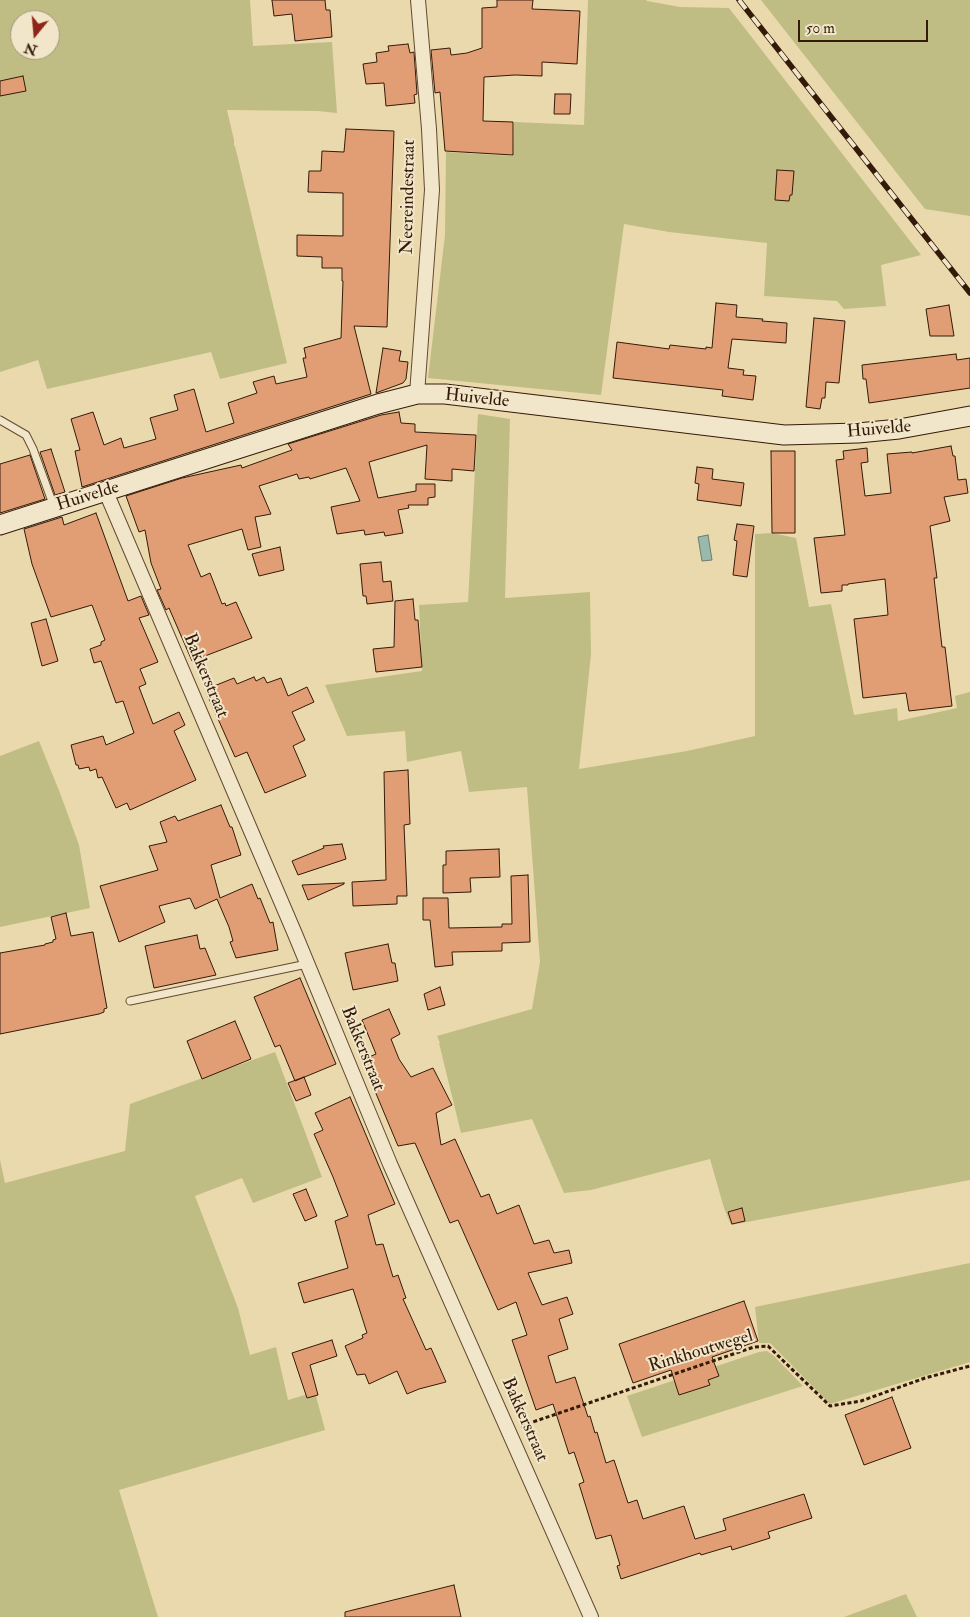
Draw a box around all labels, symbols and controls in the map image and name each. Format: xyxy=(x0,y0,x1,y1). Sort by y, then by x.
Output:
north arrow xyxy=(10,10,60,60)
scale bar xyxy=(800,10,930,42)
text: 50 m xyxy=(806,19,835,38)
text: N xyxy=(22,39,39,59)
street label: Neereindestraat xyxy=(397,139,421,255)
street label: Huivelde xyxy=(444,385,510,413)
street label: Huivelde xyxy=(846,416,912,444)
street label: Huivelde xyxy=(54,477,122,517)
street label: Bakkerstraat xyxy=(178,631,232,721)
street label: Bakkerstraat xyxy=(335,1003,389,1095)
street label: Rinkhoutwegel xyxy=(646,1326,756,1378)
street label: Bakkerstraat xyxy=(496,1375,552,1465)

